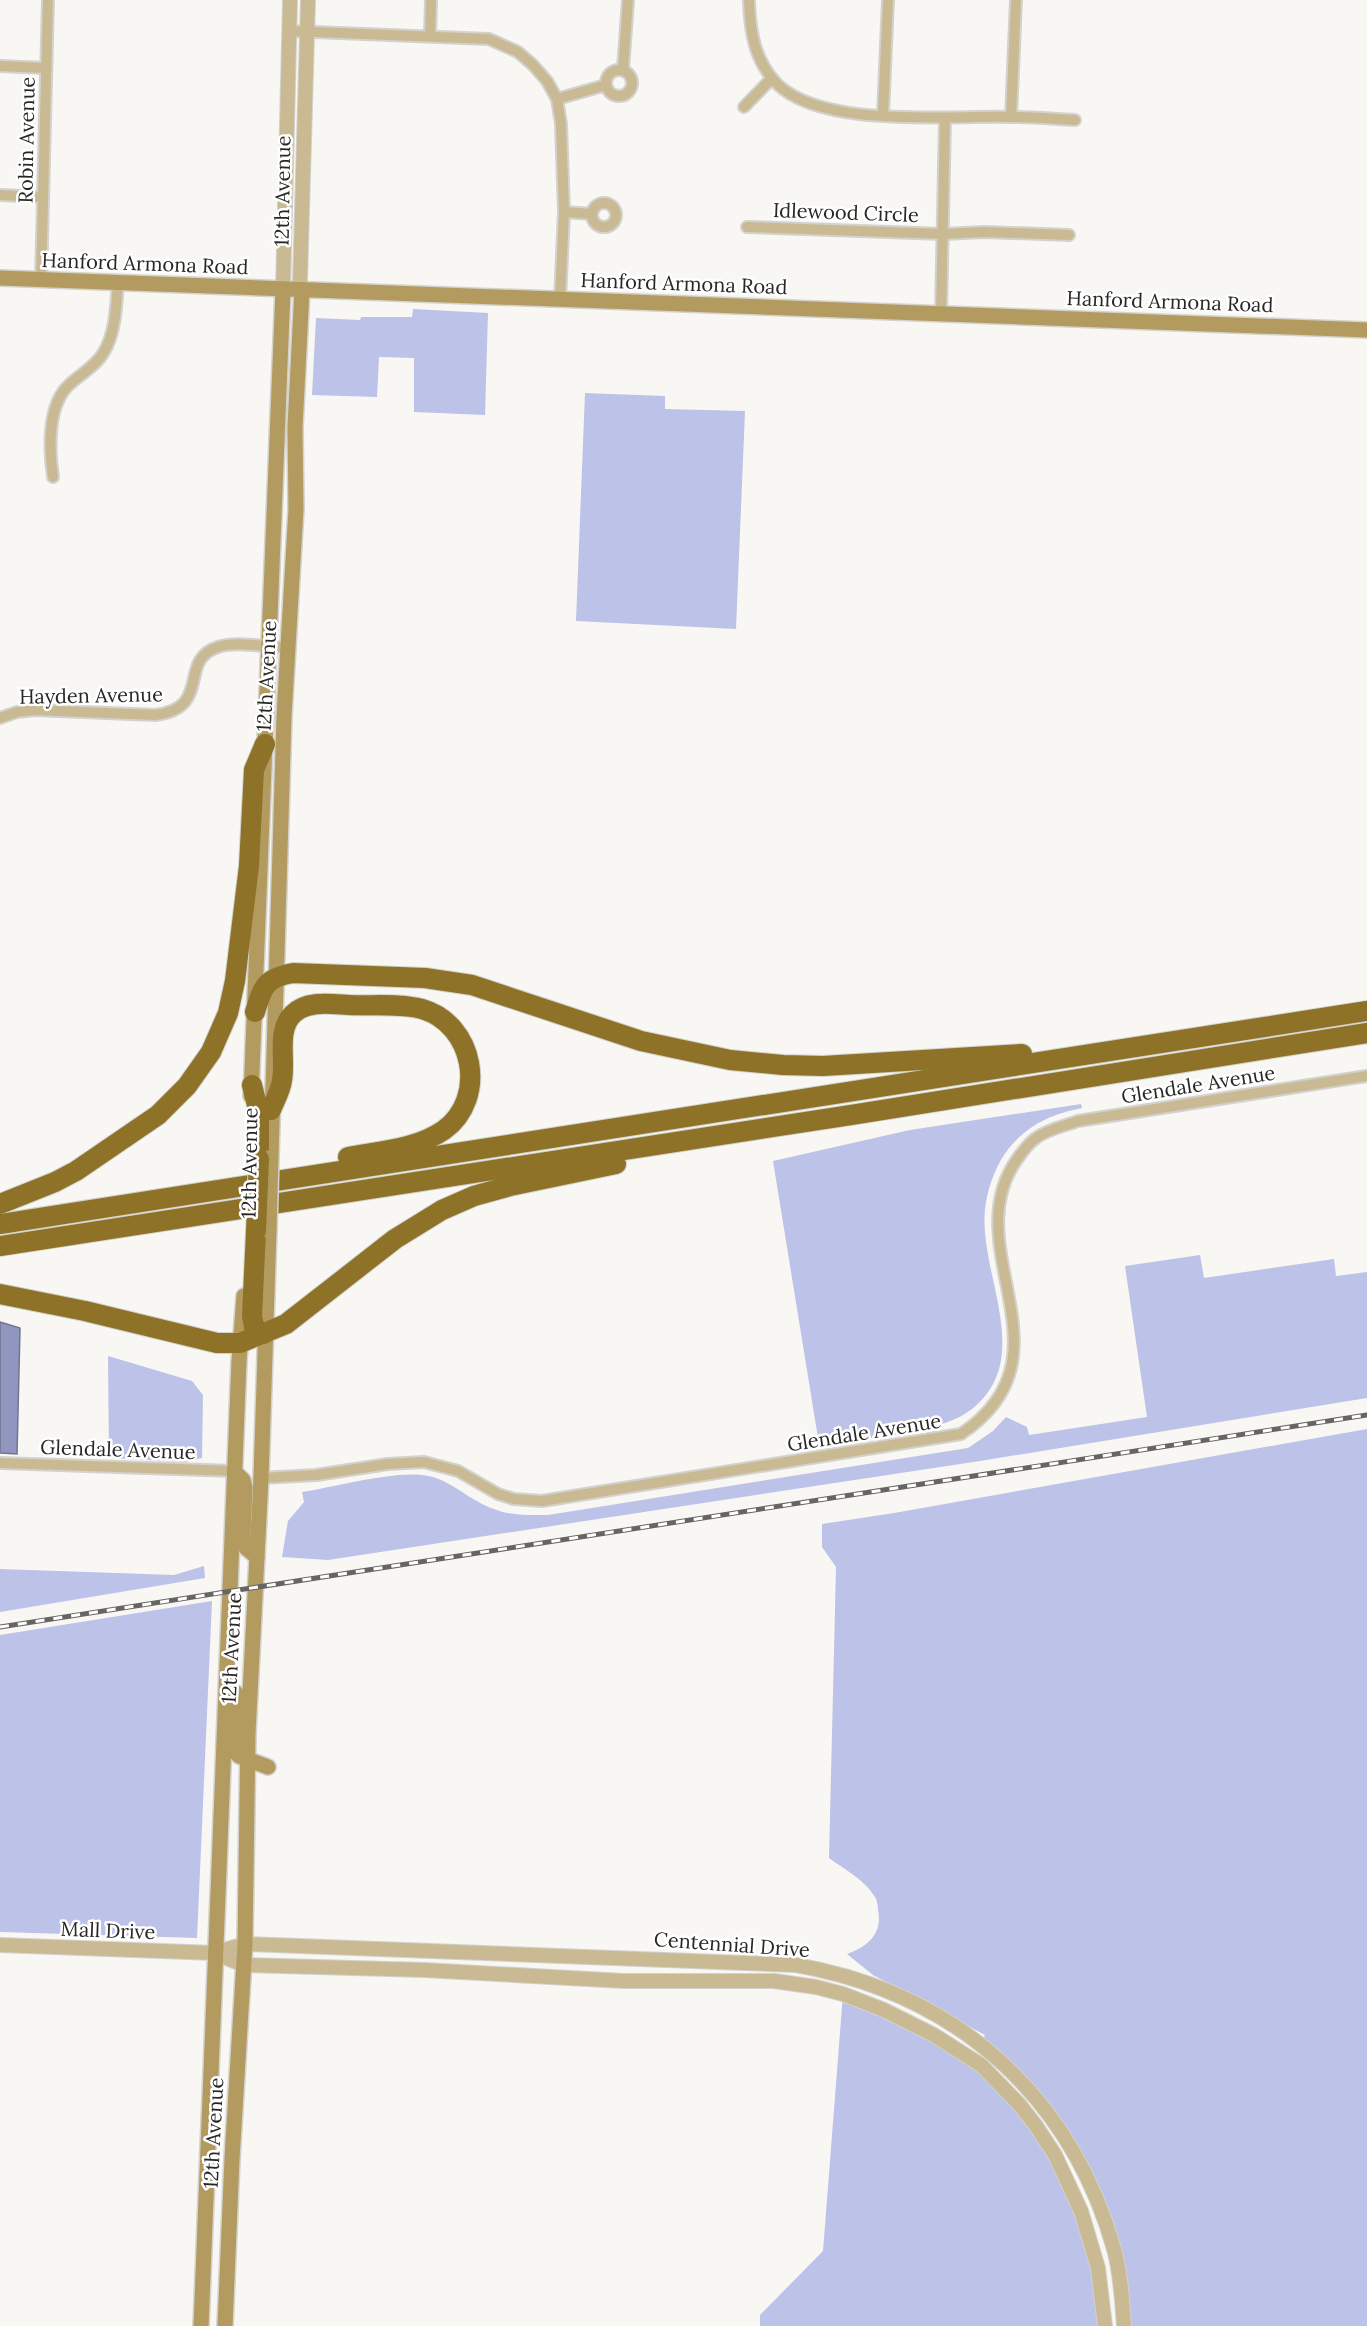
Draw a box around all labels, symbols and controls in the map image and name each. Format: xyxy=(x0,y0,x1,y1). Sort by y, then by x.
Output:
street label: Robin Avenue xyxy=(12,76,40,204)
street label: 12th Avenue xyxy=(269,135,295,247)
street label: Idlewood Circle xyxy=(773,197,919,227)
street label: Hanford Armona Road xyxy=(41,247,249,279)
street label: Hanford Armona Road xyxy=(580,267,788,299)
street label: Hanford Armona Road xyxy=(1066,285,1274,317)
street label: 12th Avenue xyxy=(251,620,281,732)
street label: Hayden Avenue xyxy=(19,681,163,709)
street label: Glendale Avenue xyxy=(1119,1059,1277,1108)
street label: 12th Avenue xyxy=(236,1107,262,1219)
street label: Glendale Avenue xyxy=(785,1407,943,1456)
street label: Glendale Avenue xyxy=(40,1434,196,1464)
street label: 12th Avenue xyxy=(216,1592,246,1704)
street label: Mall Drive xyxy=(60,1916,156,1944)
street label: Centennial Drive xyxy=(653,1926,811,1962)
street label: 12th Avenue xyxy=(198,2077,228,2189)

